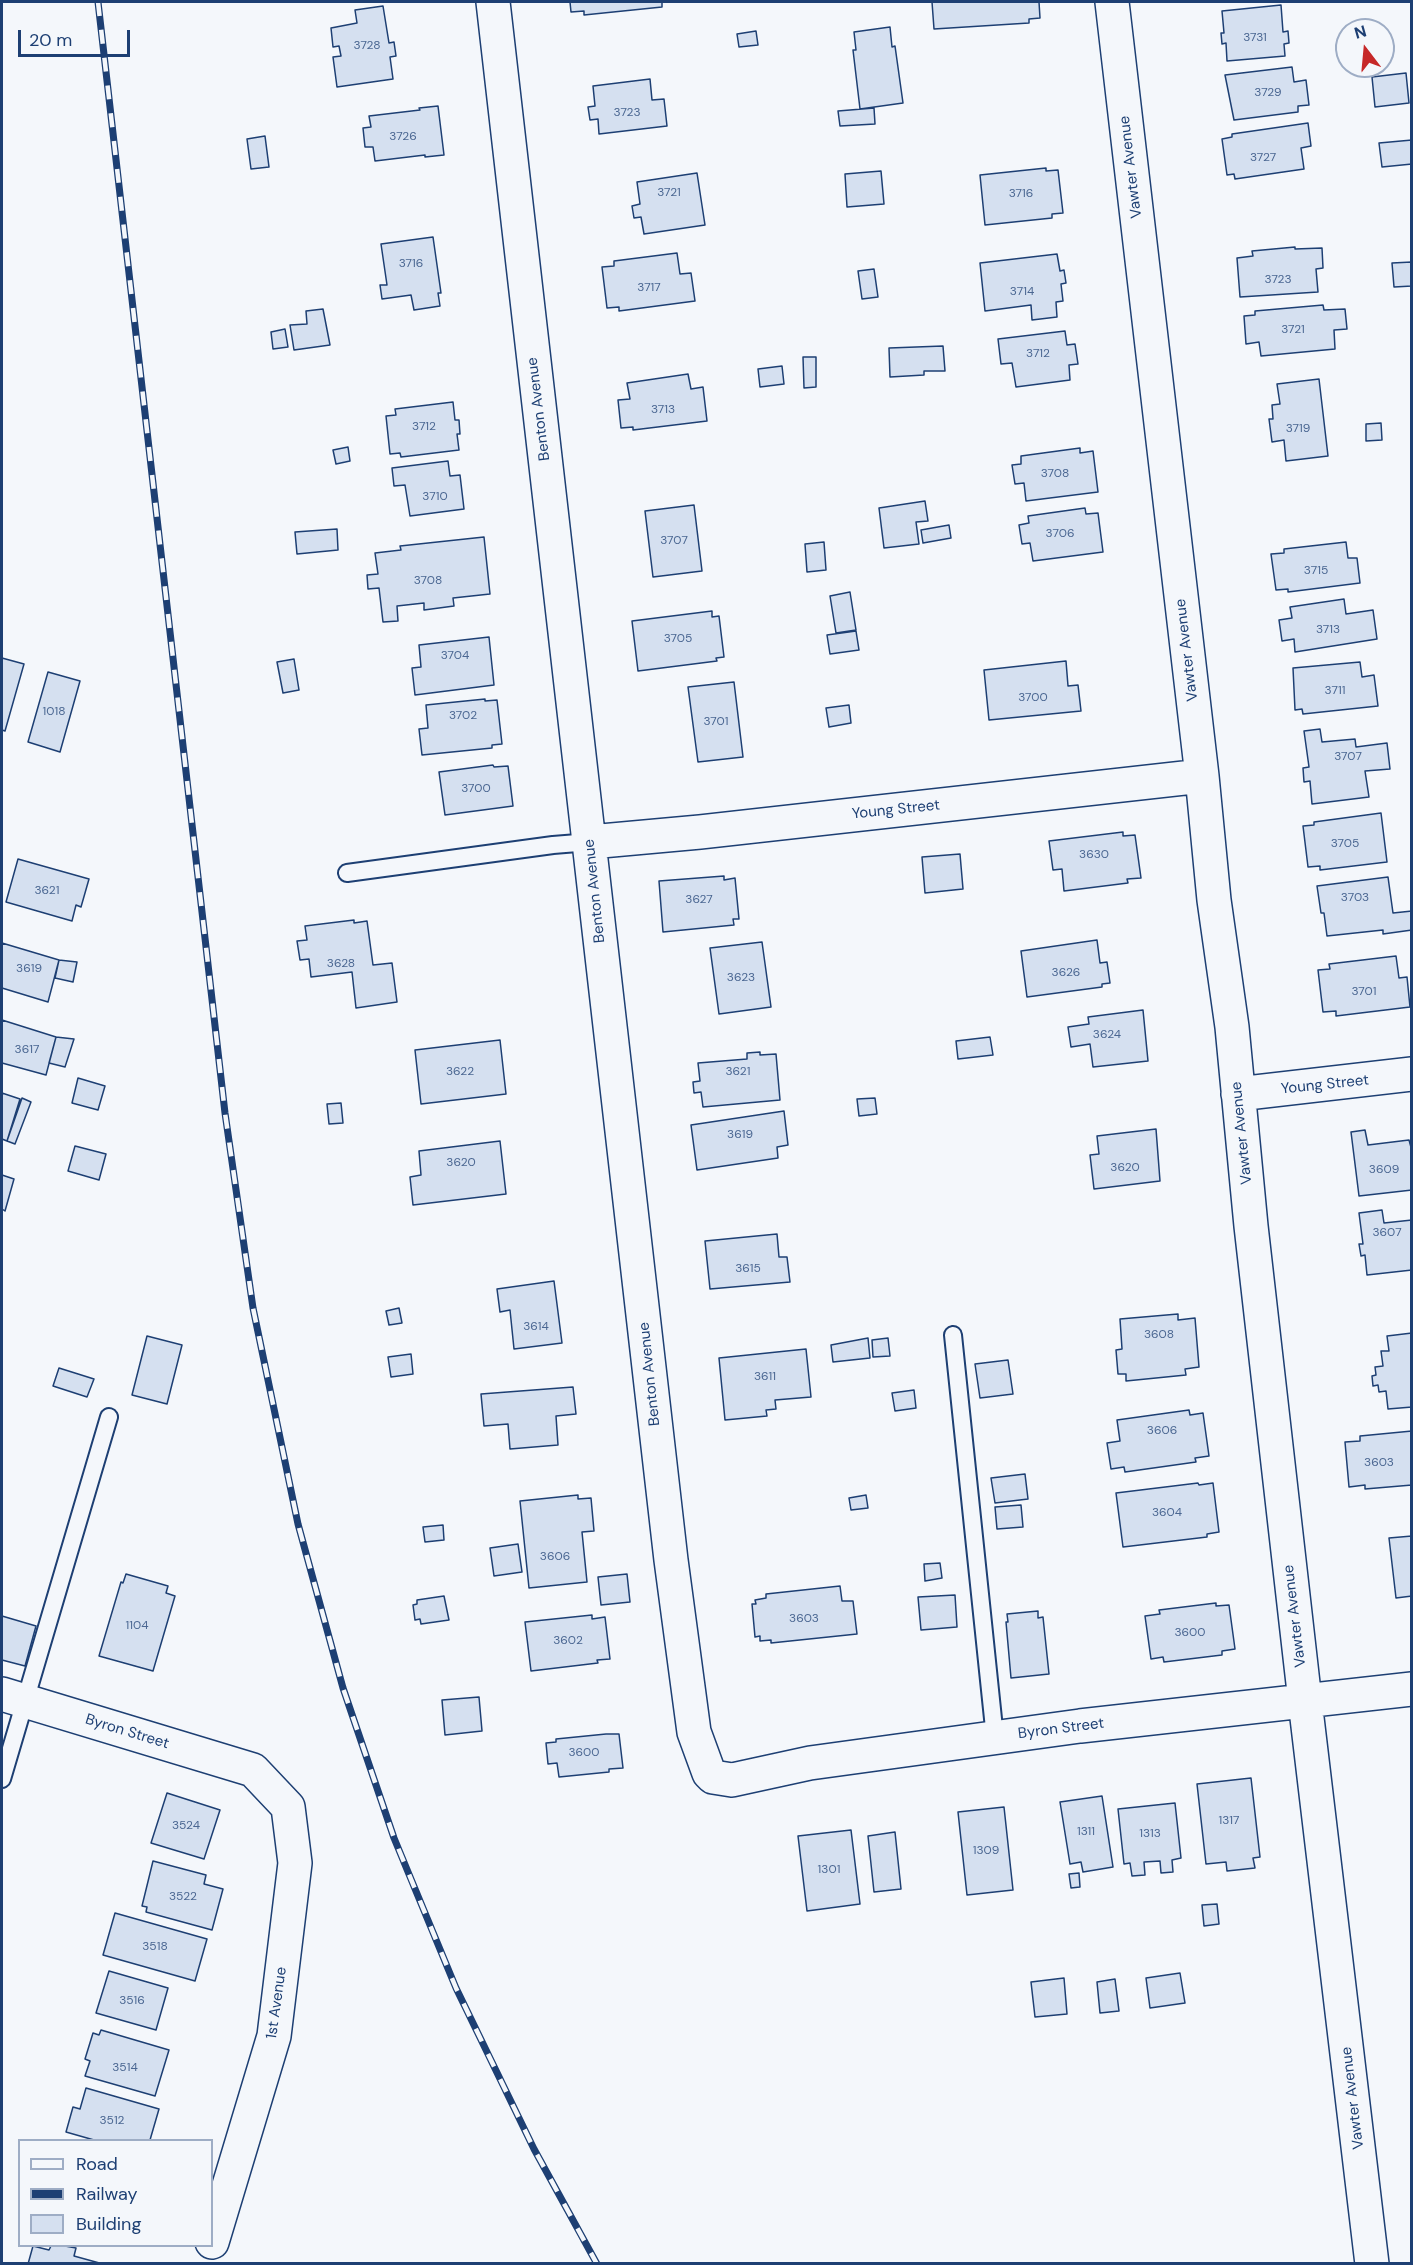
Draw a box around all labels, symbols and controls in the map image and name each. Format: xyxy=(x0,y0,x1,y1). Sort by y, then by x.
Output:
scale bar xyxy=(21,18,134,56)
north arrow xyxy=(1335,18,1395,78)
text: N xyxy=(1352,20,1369,44)
text: 20 m xyxy=(29,28,72,52)
house number: 3731 xyxy=(1243,31,1267,45)
house number: 3728 xyxy=(354,39,380,53)
house number: 3729 xyxy=(1254,86,1282,100)
house number: 3723 xyxy=(614,106,640,120)
street label: Vawter Avenue xyxy=(1116,115,1146,219)
house number: 3726 xyxy=(389,130,417,144)
house number: 3727 xyxy=(1250,151,1276,165)
house number: 3721 xyxy=(657,186,681,200)
house number: 3716 xyxy=(1009,187,1033,201)
house number: 3716 xyxy=(399,257,423,271)
house number: 3723 xyxy=(1265,273,1291,287)
house number: 3717 xyxy=(637,281,661,295)
house number: 3714 xyxy=(1010,285,1034,299)
house number: 3721 xyxy=(1281,323,1305,337)
house number: 3712 xyxy=(1026,347,1050,361)
street label: Benton Avenue xyxy=(524,356,554,462)
house number: 3713 xyxy=(651,403,675,417)
house number: 3712 xyxy=(412,420,436,434)
house number: 3719 xyxy=(1286,422,1310,436)
house number: 3708 xyxy=(1041,467,1069,481)
house number: 3710 xyxy=(422,490,448,504)
house number: 3706 xyxy=(1046,527,1074,541)
house number: 3707 xyxy=(660,534,688,548)
house number: 3715 xyxy=(1304,564,1328,578)
house number: 3708 xyxy=(414,574,442,588)
street label: Vawter Avenue xyxy=(1172,598,1202,702)
house number: 3713 xyxy=(1316,623,1340,637)
house number: 3705 xyxy=(664,632,692,646)
house number: 3704 xyxy=(441,649,469,663)
house number: 3711 xyxy=(1325,684,1345,698)
house number: 3700 xyxy=(1018,691,1048,705)
house number: 1018 xyxy=(43,705,65,719)
house number: 3702 xyxy=(449,709,477,723)
house number: 3701 xyxy=(703,715,729,729)
house number: 3707 xyxy=(1334,750,1362,764)
house number: 3700 xyxy=(461,782,491,796)
street label: Young Street xyxy=(851,796,941,824)
house number: 3705 xyxy=(1331,837,1359,851)
street label: Benton Avenue xyxy=(581,838,609,944)
house number: 3630 xyxy=(1079,848,1109,862)
house number: 3621 xyxy=(35,884,59,898)
house number: 3703 xyxy=(1341,891,1369,905)
house number: 3627 xyxy=(685,893,713,907)
house number: 3628 xyxy=(327,957,355,971)
house number: 3619 xyxy=(16,962,42,976)
house number: 3626 xyxy=(1052,966,1080,980)
house number: 3623 xyxy=(727,971,755,985)
house number: 3701 xyxy=(1351,985,1377,999)
house number: 3624 xyxy=(1093,1028,1121,1042)
house number: 3617 xyxy=(15,1043,39,1057)
house number: 3622 xyxy=(446,1065,474,1079)
house number: 3621 xyxy=(726,1065,750,1079)
street label: Young Street xyxy=(1280,1071,1370,1099)
street label: Vawter Avenue xyxy=(1228,1081,1256,1185)
house number: 3619 xyxy=(727,1128,753,1142)
house number: 3620 xyxy=(446,1156,476,1170)
house number: 3620 xyxy=(1110,1161,1140,1175)
house number: 3609 xyxy=(1369,1163,1399,1177)
house number: 3607 xyxy=(1372,1226,1402,1240)
house number: 3615 xyxy=(735,1262,761,1276)
house number: 3614 xyxy=(523,1320,549,1334)
street label: Benton Avenue xyxy=(636,1321,664,1427)
house number: 3608 xyxy=(1144,1328,1174,1342)
house number: 3611 xyxy=(754,1370,776,1384)
house number: 3606 xyxy=(1147,1424,1177,1438)
house number: 3603 xyxy=(1364,1456,1394,1470)
house number: 3604 xyxy=(1152,1506,1182,1520)
house number: 3606 xyxy=(540,1550,570,1564)
street label: Vawter Avenue xyxy=(1280,1564,1310,1668)
house number: 3603 xyxy=(789,1612,819,1626)
house number: 1104 xyxy=(126,1619,148,1633)
house number: 3600 xyxy=(1174,1626,1206,1640)
house number: 3602 xyxy=(553,1634,583,1648)
street label: Byron Street xyxy=(83,1711,171,1753)
street label: Byron Street xyxy=(1017,1715,1105,1743)
house number: 3600 xyxy=(568,1746,600,1760)
house number: 1317 xyxy=(1219,1814,1239,1828)
house number: 3524 xyxy=(172,1819,200,1833)
house number: 1311 xyxy=(1077,1825,1095,1839)
house number: 1313 xyxy=(1139,1827,1161,1841)
house number: 1309 xyxy=(973,1844,999,1858)
house number: 1301 xyxy=(818,1863,840,1877)
house number: 3522 xyxy=(169,1890,197,1904)
house number: 3518 xyxy=(142,1940,168,1954)
street label: 1st Avenue xyxy=(263,1966,291,2040)
house number: 3516 xyxy=(119,1994,145,2008)
street label: Vawter Avenue xyxy=(1338,2046,1368,2150)
house number: 3514 xyxy=(112,2061,138,2075)
house number: 3512 xyxy=(99,2114,125,2128)
legend xyxy=(18,2139,213,2247)
text: Road xyxy=(76,2152,118,2176)
text: Railway xyxy=(76,2182,138,2206)
text: Building xyxy=(76,2212,141,2236)

